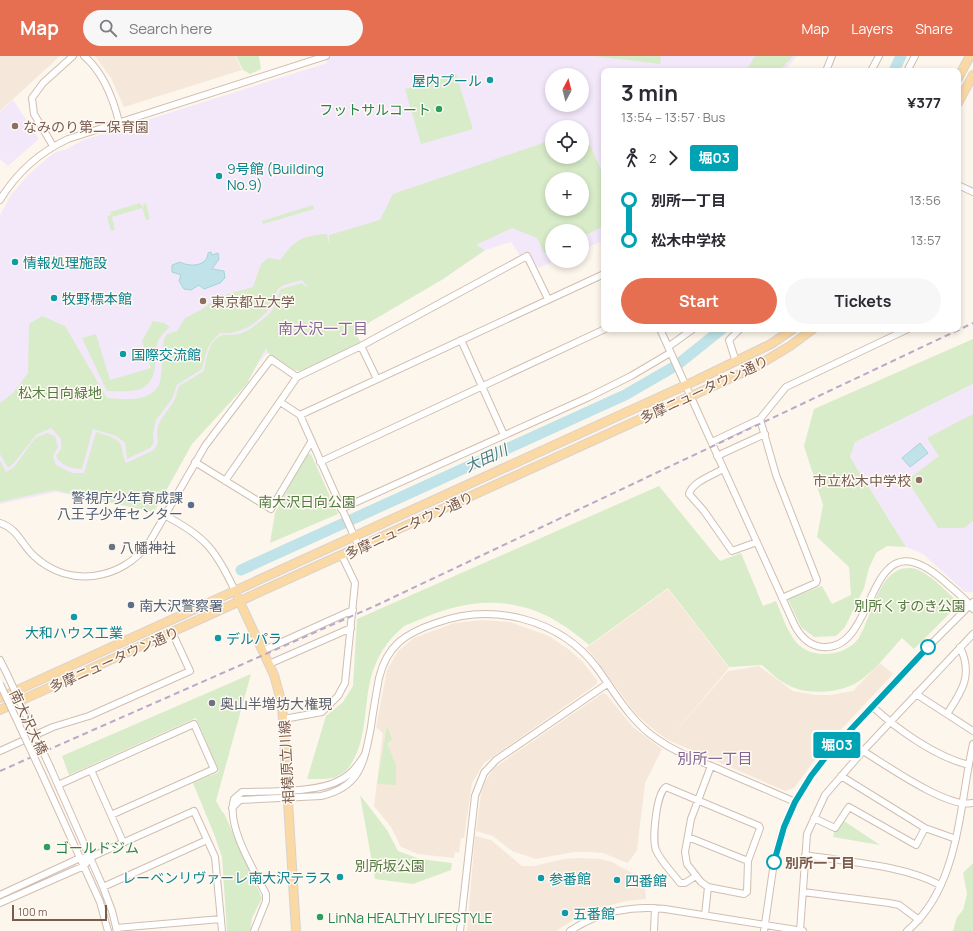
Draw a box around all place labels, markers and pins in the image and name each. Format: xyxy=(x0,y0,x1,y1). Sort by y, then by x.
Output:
place label: 屋内プール xyxy=(412,71,482,90)
marker: 屋内プール xyxy=(485,75,495,85)
place label: フットサルコート xyxy=(319,100,431,119)
marker: フットサルコート xyxy=(434,104,444,114)
place label: なみのり第二保育園 xyxy=(23,117,149,136)
marker: なみのり第二保育園 xyxy=(10,121,20,131)
place label: 9号館 (Building No.9) xyxy=(227,159,324,194)
marker: 9号館 (Building No.9) xyxy=(214,171,224,181)
place label: 情報処理施設 xyxy=(23,253,107,272)
marker: 情報処理施設 xyxy=(10,257,20,267)
place label: 牧野標本館 xyxy=(62,289,132,308)
place label: 東京都立大学 xyxy=(211,292,295,311)
marker: 牧野標本館 xyxy=(49,293,59,303)
marker: 東京都立大学 xyxy=(198,296,208,306)
place label: 国際交流館 xyxy=(131,345,201,364)
marker: 国際交流館 xyxy=(118,349,128,359)
place label: 市立松木中学校 xyxy=(813,471,911,490)
marker: 市立松木中学校 xyxy=(914,475,924,485)
place label: 警視庁少年育成課 八王子少年センター xyxy=(57,488,183,523)
marker: 警視庁少年育成課 八王子少年センター xyxy=(186,500,196,510)
place label: 八幡神社 xyxy=(120,538,176,557)
marker: 八幡神社 xyxy=(107,542,117,552)
place label: 南大沢警察署 xyxy=(139,596,223,615)
marker: 南大沢警察署 xyxy=(126,600,136,610)
marker: 大和ハウス工業 xyxy=(69,612,79,622)
place label: 大和ハウス工業 xyxy=(25,623,123,642)
place label: デルパラ xyxy=(226,629,282,648)
marker: デルパラ xyxy=(213,633,223,643)
unlabelled marker xyxy=(920,639,936,655)
place label: 奥山半増坊大権現 xyxy=(220,694,332,713)
marker: 奥山半増坊大権現 xyxy=(207,698,217,708)
place label: ゴールドジム xyxy=(55,838,139,857)
marker: ゴールドジム xyxy=(42,842,52,852)
place label: 別所一丁目 xyxy=(785,853,855,872)
marker: 別所一丁目 xyxy=(766,854,782,870)
place label: レーベンリヴァーレ南大沢テラス xyxy=(122,868,332,887)
place label: 参番館 xyxy=(549,869,591,888)
place label: 四番館 xyxy=(625,871,667,890)
marker: レーベンリヴァーレ南大沢テラス xyxy=(335,872,345,882)
marker: 参番館 xyxy=(536,873,546,883)
marker: 四番館 xyxy=(612,875,622,885)
place label: 五番館 xyxy=(573,904,615,923)
place label: LinNa HEALTHY LIFESTYLE xyxy=(328,908,492,927)
marker: 五番館 xyxy=(560,908,570,918)
marker: LinNa HEALTHY LIFESTYLE xyxy=(315,912,325,922)

